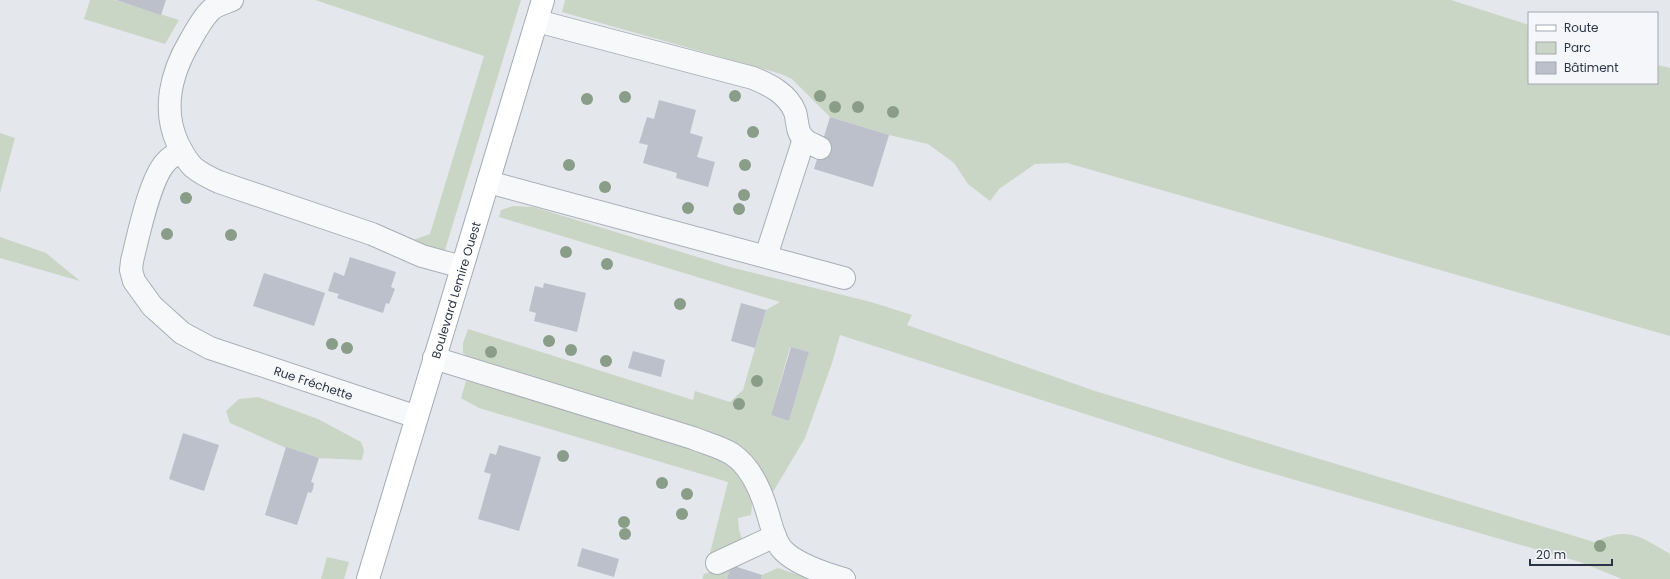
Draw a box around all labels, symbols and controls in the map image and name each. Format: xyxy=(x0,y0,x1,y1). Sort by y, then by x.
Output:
legend xyxy=(1528,12,1658,84)
text: Route xyxy=(1564,19,1598,36)
text: Parc xyxy=(1564,39,1591,56)
text: Bâtiment xyxy=(1564,59,1619,76)
street label: Boulevard Lemire Ouest xyxy=(427,219,484,360)
street label: Rue Fréchette xyxy=(272,361,355,404)
scale bar xyxy=(1530,541,1612,567)
text: 20 m xyxy=(1536,546,1566,563)

